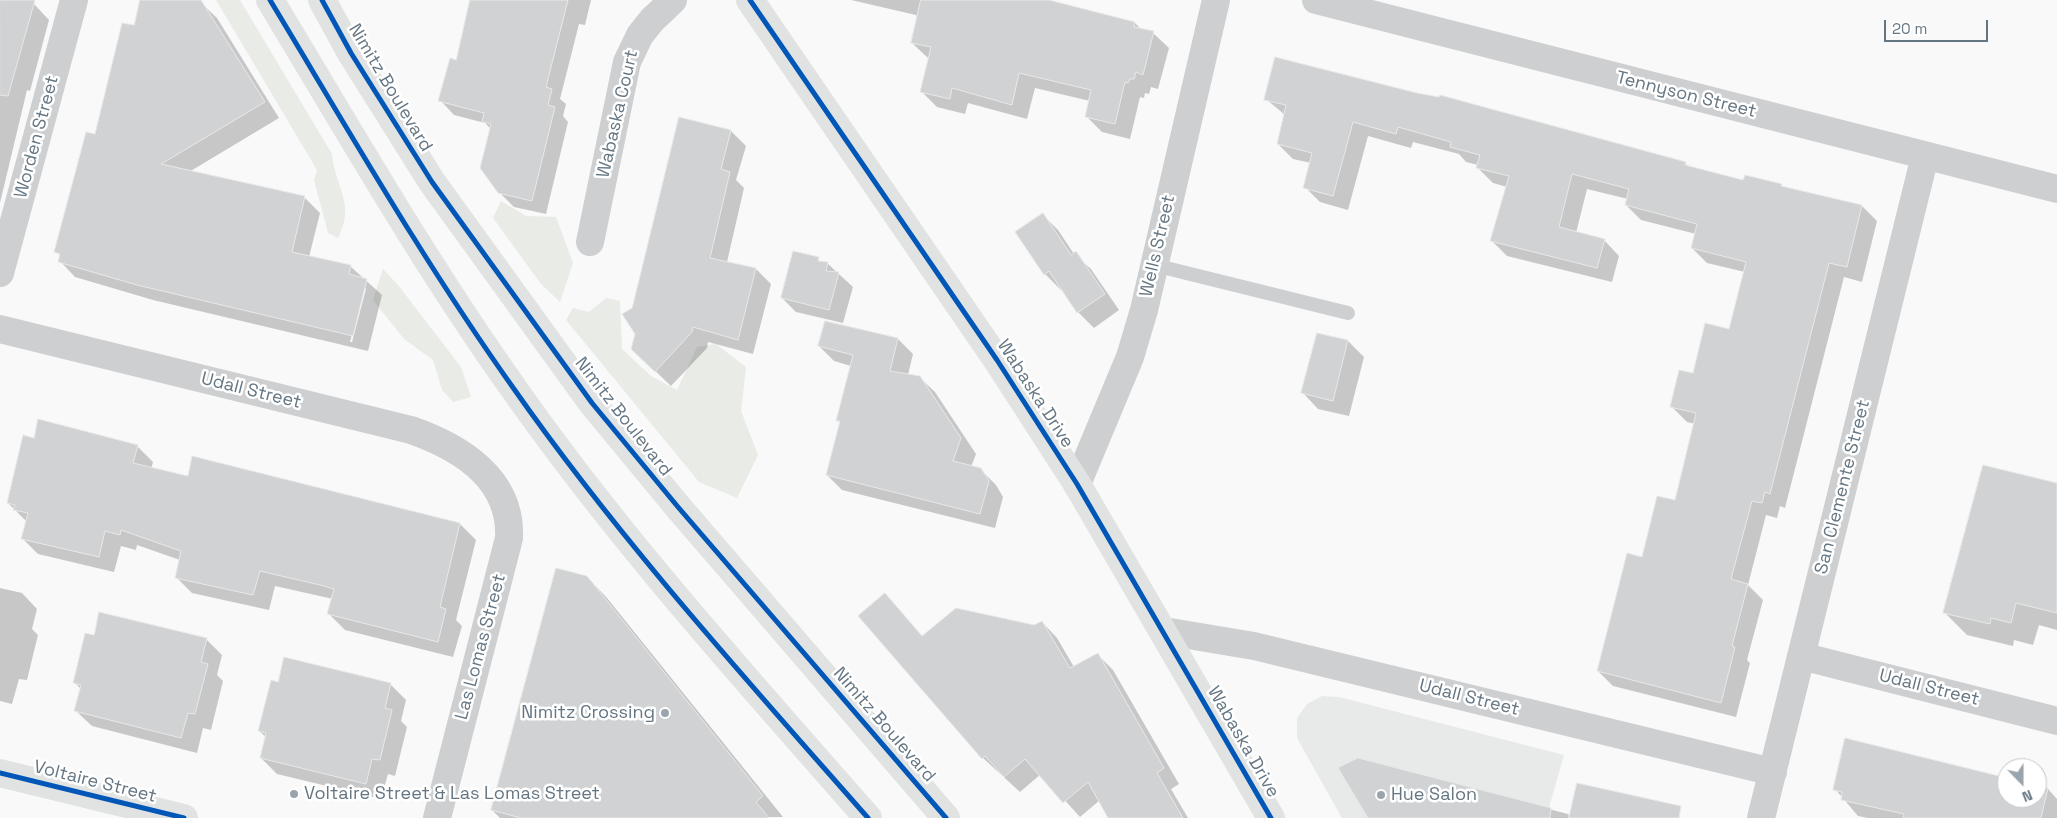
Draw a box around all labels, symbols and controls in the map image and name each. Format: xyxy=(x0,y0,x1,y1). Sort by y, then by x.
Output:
scale bar xyxy=(1887,10,1991,42)
text: 20 m xyxy=(1892,19,1927,38)
street label: Nimitz Boulevard xyxy=(343,20,437,156)
street label: Wabaska Court xyxy=(593,48,643,180)
street label: Tennyson Street xyxy=(1614,67,1758,123)
street label: Worden Street xyxy=(10,73,64,201)
street label: Wells Street xyxy=(1136,193,1180,299)
street label: Wabaska Drive xyxy=(992,336,1078,452)
street label: Nimitz Boulevard xyxy=(570,353,676,481)
street label: Udall Street xyxy=(199,368,303,414)
street label: San Clemente Street xyxy=(1811,398,1875,576)
street label: Las Lomas Street xyxy=(451,572,511,722)
street label: Nimitz Boulevard xyxy=(828,663,940,787)
street label: Udall Street xyxy=(1877,665,1981,711)
street label: Udall Street xyxy=(1417,675,1521,721)
street label: Wabaska Drive xyxy=(1202,683,1284,801)
place label: Nimitz Crossing xyxy=(521,702,655,724)
marker: Nimitz Crossing xyxy=(659,707,671,719)
street label: Voltaire Street xyxy=(31,756,159,808)
north arrow xyxy=(1997,758,2047,808)
place label: Voltaire Street & Las Lomas Street xyxy=(304,783,600,805)
place label: Hue Salon xyxy=(1391,784,1477,806)
text: N xyxy=(2020,786,2035,806)
marker: Voltaire Street & Las Lomas Street xyxy=(288,788,300,800)
marker: Hue Salon xyxy=(1375,789,1387,801)

